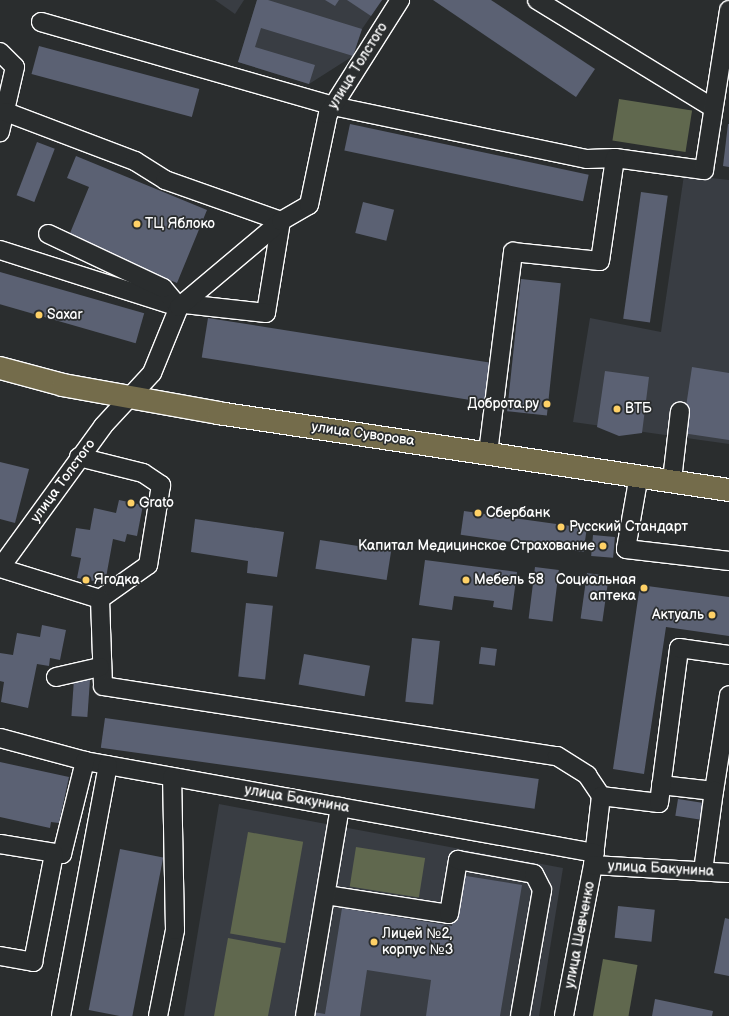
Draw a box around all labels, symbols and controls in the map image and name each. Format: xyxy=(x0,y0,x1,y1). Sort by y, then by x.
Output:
street label: улица Толстого xyxy=(325,20,391,112)
place label: ТЦ Яблоко xyxy=(145,216,215,232)
marker: ТЦ Яблоко xyxy=(132,219,142,229)
place label: Saxar xyxy=(47,307,82,323)
marker: Saxar xyxy=(34,310,44,320)
place label: Доброта.ру xyxy=(468,396,539,412)
marker: Доброта.ру xyxy=(542,399,552,409)
place label: ВТБ xyxy=(625,401,652,417)
marker: ВТБ xyxy=(612,404,622,414)
street label: улица Суворова xyxy=(310,418,416,450)
street label: улица Толстого xyxy=(27,436,99,526)
place label: Grato xyxy=(139,495,174,511)
marker: Grato xyxy=(126,498,136,508)
place label: Сбербанк xyxy=(486,505,550,521)
marker: Сбербанк xyxy=(473,508,483,518)
place label: Русский Стандарт xyxy=(569,519,688,535)
marker: Русский Стандарт xyxy=(556,522,566,532)
place label: Капитал Медицинское Страхование xyxy=(358,538,595,554)
marker: Капитал Медицинское Страхование xyxy=(598,541,608,551)
place label: Ягодка xyxy=(94,572,140,588)
place label: Мебель 58 xyxy=(474,572,544,588)
place label: Социальная аптека xyxy=(556,572,636,604)
marker: Ягодка xyxy=(81,575,91,585)
marker: Мебель 58 xyxy=(461,575,471,585)
marker: Социальная аптека xyxy=(639,583,649,593)
place label: Актуаль xyxy=(652,607,704,623)
marker: Актуаль xyxy=(707,610,717,620)
street label: улица Бакунина xyxy=(243,781,351,817)
street label: улица Бакунина xyxy=(607,858,715,880)
street label: улица Шевченко xyxy=(561,880,599,990)
place label: Лицей №2, корпус №3 xyxy=(382,926,453,958)
marker: Лицей №2, корпус №3 xyxy=(369,937,379,947)

